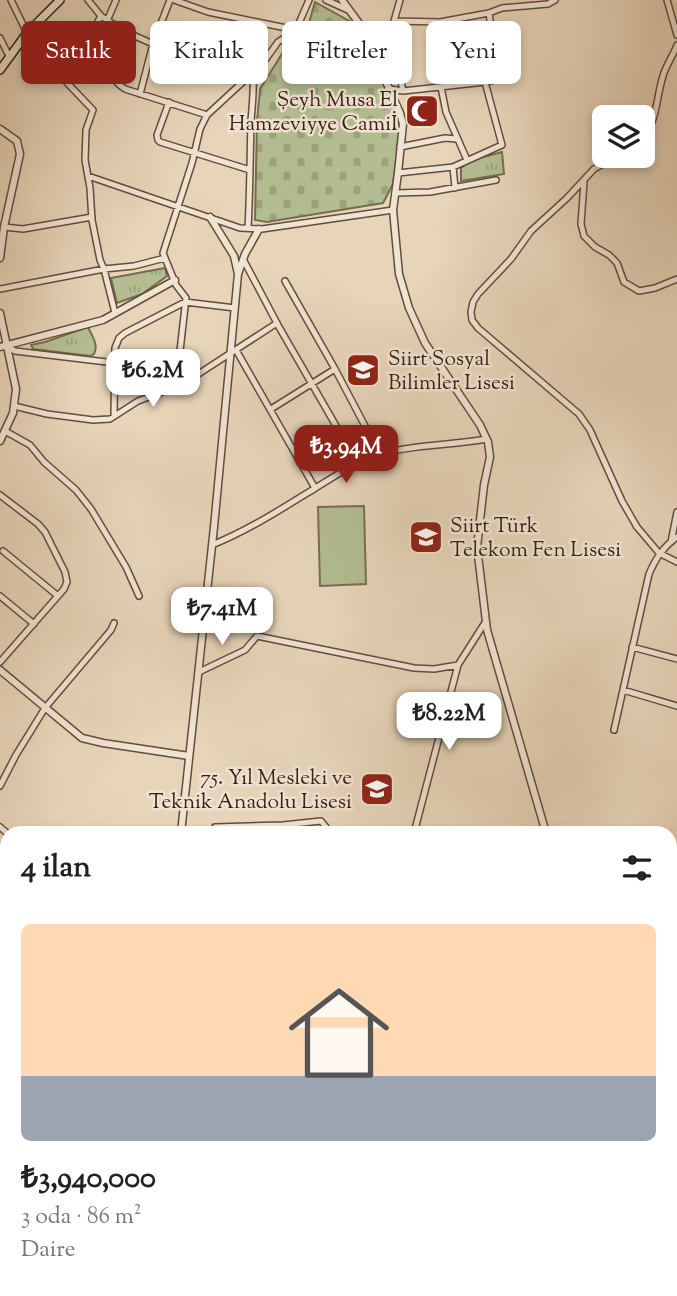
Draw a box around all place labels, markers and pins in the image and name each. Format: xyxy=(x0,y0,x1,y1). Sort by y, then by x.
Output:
place label: Şeyh Musa El Hamzeviyye Camiİ xyxy=(229,86,398,140)
mosque icon: Şeyh Musa El Hamzeviyye Camiİ xyxy=(403,92,441,130)
place label: Siirt Sosyal Bilimler Lisesi xyxy=(388,345,515,399)
pin: ₺6.2M xyxy=(104,350,202,409)
school or university icon: Siirt Sosyal Bilimler Lisesi xyxy=(344,351,382,389)
pin: ₺3.94M xyxy=(289,426,403,485)
place label: Siirt Türk Telekom Fen Lisesi xyxy=(450,512,621,566)
school or university icon: Siirt Türk Telekom Fen Lisesi xyxy=(407,518,445,556)
pin: ₺7.41M xyxy=(165,588,279,647)
pin: ₺8.22M xyxy=(392,692,506,752)
place label: 75. Yıl Mesleki ve Teknik Anadolu Lisesi xyxy=(149,764,352,818)
school or university icon: 75. Yıl Mesleki ve Teknik Anadolu Lisesi xyxy=(358,770,396,808)

